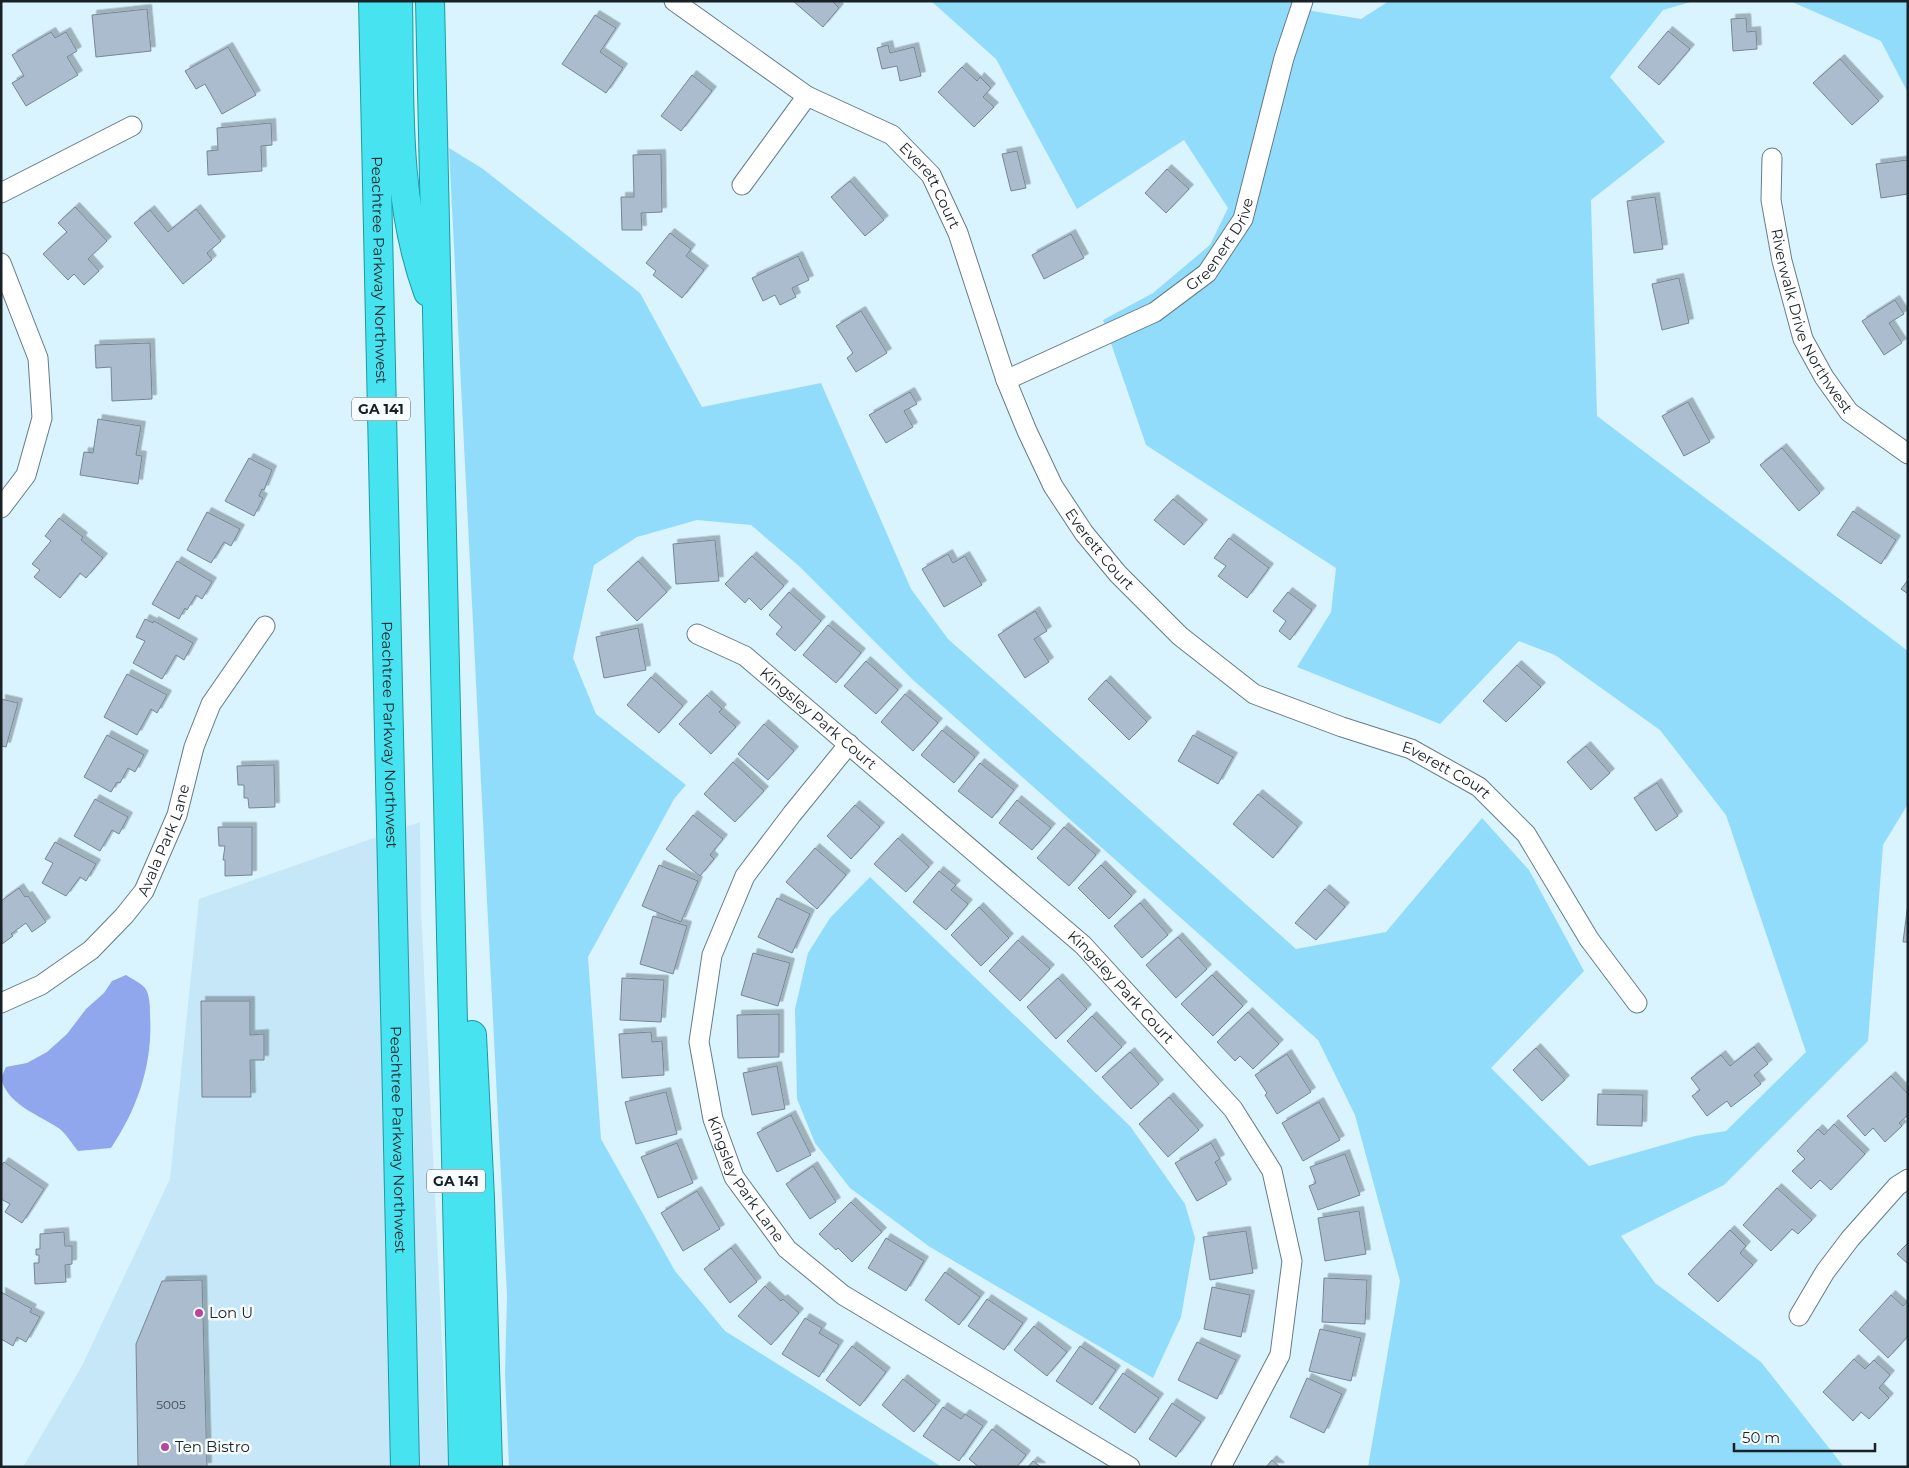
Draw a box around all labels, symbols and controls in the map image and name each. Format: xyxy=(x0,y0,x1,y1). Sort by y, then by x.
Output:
street label: Everett Court xyxy=(895,138,965,231)
street label: Peachtree Parkway Northwest xyxy=(367,156,391,384)
street label: Greenert Drive xyxy=(1182,196,1257,295)
street label: Riverwalk Drive Northwest xyxy=(1767,227,1857,417)
road number: GA 141 xyxy=(352,398,410,420)
street label: Everett Court xyxy=(1061,504,1138,594)
street label: Peachtree Parkway Northwest xyxy=(378,621,401,849)
street label: Kingsley Park Court xyxy=(756,663,881,773)
street label: Everett Court xyxy=(1400,737,1495,802)
street label: Avala Park Lane xyxy=(133,782,193,899)
street label: Kingsley Park Court xyxy=(1064,926,1178,1047)
street label: Peachtree Parkway Northwest xyxy=(386,1026,410,1254)
street label: Kingsley Park Lane xyxy=(704,1113,789,1246)
road number: GA 141 xyxy=(427,1170,485,1192)
place label: Lon U xyxy=(209,1303,253,1322)
marker: Lon U xyxy=(193,1307,205,1319)
house number: 5005 xyxy=(156,1397,186,1412)
scale bar xyxy=(1734,1420,1875,1452)
text: 50 m xyxy=(1742,1428,1780,1447)
place label: Ten Bistro xyxy=(175,1437,250,1456)
marker: Ten Bistro xyxy=(159,1441,171,1453)

